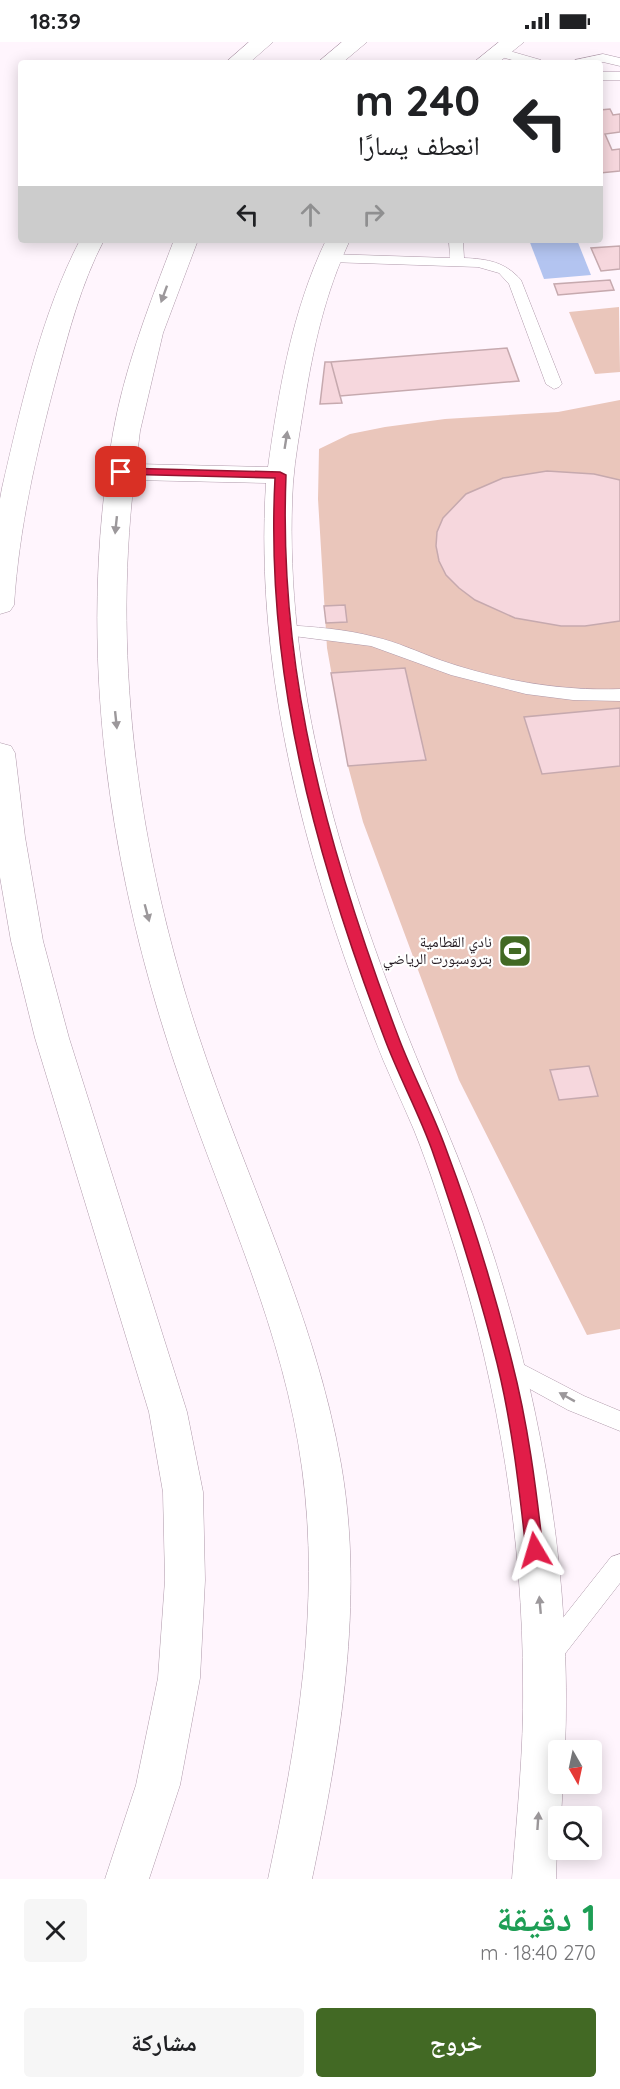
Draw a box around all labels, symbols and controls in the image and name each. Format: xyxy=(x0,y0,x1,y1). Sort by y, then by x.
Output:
text: 18:39 xyxy=(30,7,81,35)
text: 240 m xyxy=(355,74,480,127)
icon: left xyxy=(501,84,579,162)
text: انعطف يسارًا xyxy=(358,128,480,162)
icon: left xyxy=(231,198,264,231)
icon: ahead xyxy=(294,198,327,231)
icon: right xyxy=(357,198,390,231)
one-way arrow xyxy=(159,285,169,303)
one-way arrow xyxy=(281,431,290,450)
pin xyxy=(95,446,146,497)
icon: arrive xyxy=(104,455,137,488)
one-way arrow xyxy=(111,516,120,535)
one-way arrow xyxy=(111,711,121,730)
one-way arrow xyxy=(143,904,152,922)
place label: نادي القطامية بتروسبورت الرياضي xyxy=(383,932,492,971)
sports icon: نادي القطامية بتروسبورت الرياضي xyxy=(497,933,533,969)
one-way arrow xyxy=(558,1392,575,1402)
position arrow xyxy=(503,1518,567,1582)
one-way arrow xyxy=(535,1595,545,1614)
north arrow xyxy=(548,1740,602,1794)
map controls xyxy=(548,1740,602,1860)
button: search xyxy=(548,1806,602,1860)
one-way arrow xyxy=(533,1811,543,1830)
text: 1 دقيقة xyxy=(496,1895,596,1940)
button: close xyxy=(24,1899,87,1962)
text: 270 m · 18:40 xyxy=(480,1940,596,1965)
button: مشاركة xyxy=(24,2008,304,2077)
button: خروج xyxy=(316,2008,596,2077)

